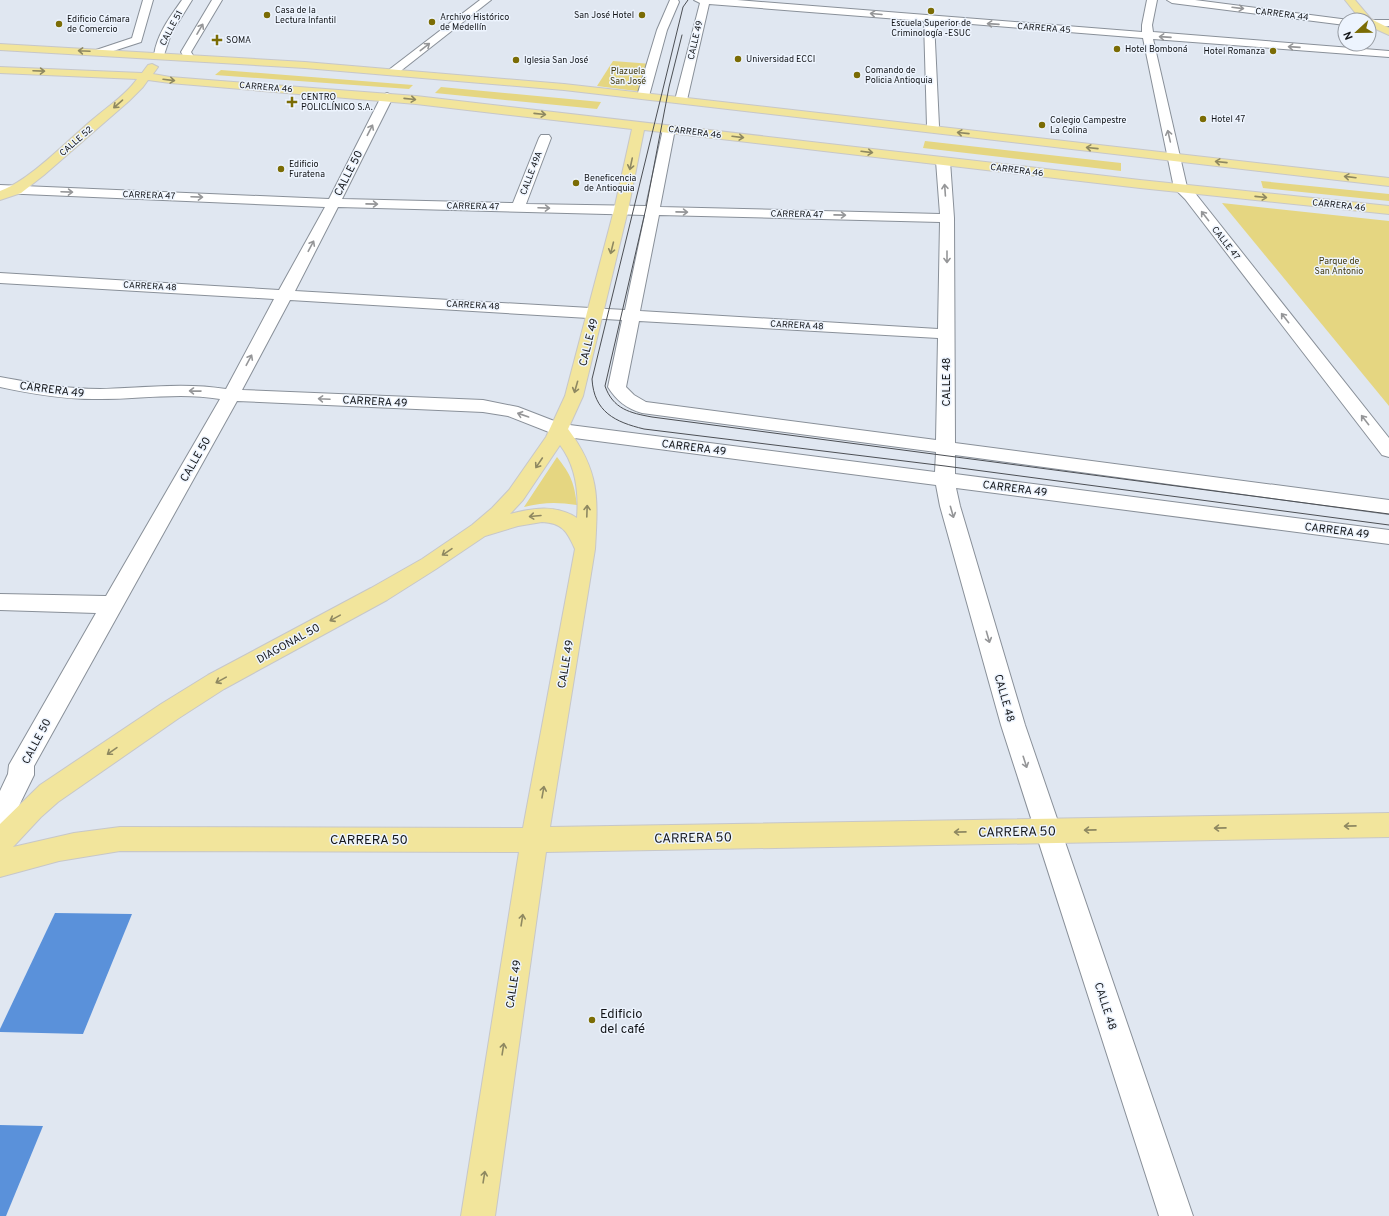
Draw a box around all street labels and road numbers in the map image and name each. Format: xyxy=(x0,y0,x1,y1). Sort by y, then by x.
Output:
street label: CARRERA 44 xyxy=(1255,6,1310,23)
street label: CALLE 51 xyxy=(158,9,185,48)
street label: CALLE 49 xyxy=(686,19,705,61)
street label: CARRERA 45 xyxy=(1017,21,1071,36)
street label: CARRERA 46 xyxy=(239,80,293,95)
street label: CALLE 52 xyxy=(58,124,95,159)
street label: CARRERA 46 xyxy=(668,124,722,141)
street label: CALLE 50 xyxy=(331,148,366,199)
street label: CALLE 49A xyxy=(518,150,545,196)
street label: CARRERA 46 xyxy=(990,162,1044,179)
street label: CARRERA 47 xyxy=(122,189,176,202)
street label: CARRERA 46 xyxy=(1312,197,1366,214)
street label: CARRERA 47 xyxy=(447,201,500,212)
street label: CARRERA 47 xyxy=(771,209,824,220)
street label: CALLE 47 xyxy=(1209,224,1242,262)
street label: CARRERA 48 xyxy=(123,280,177,293)
street label: CARRERA 48 xyxy=(446,299,500,312)
street label: CALLE 49 xyxy=(576,317,602,368)
street label: CARRERA 48 xyxy=(770,319,824,332)
street label: CALLE 48 xyxy=(940,357,954,407)
street label: CARRERA 49 xyxy=(19,379,85,401)
street label: CARRERA 49 xyxy=(342,393,408,411)
street label: CALLE 50 xyxy=(177,435,214,484)
street label: CARRERA 49 xyxy=(661,437,727,459)
street label: CARRERA 49 xyxy=(982,478,1048,500)
street label: CARRERA 49 xyxy=(1304,520,1370,542)
street label: DIAGONAL 50 xyxy=(254,621,323,667)
street label: CALLE 49 xyxy=(555,639,577,689)
street label: CALLE 48 xyxy=(991,673,1018,724)
street label: CALLE 50 xyxy=(19,716,55,767)
street label: CARRERA 50 xyxy=(978,824,1056,842)
street label: CARRERA 50 xyxy=(654,830,732,848)
street label: CARRERA 50 xyxy=(330,833,408,849)
street label: CALLE 49 xyxy=(503,959,525,1009)
street label: CALLE 48 xyxy=(1091,981,1119,1032)

